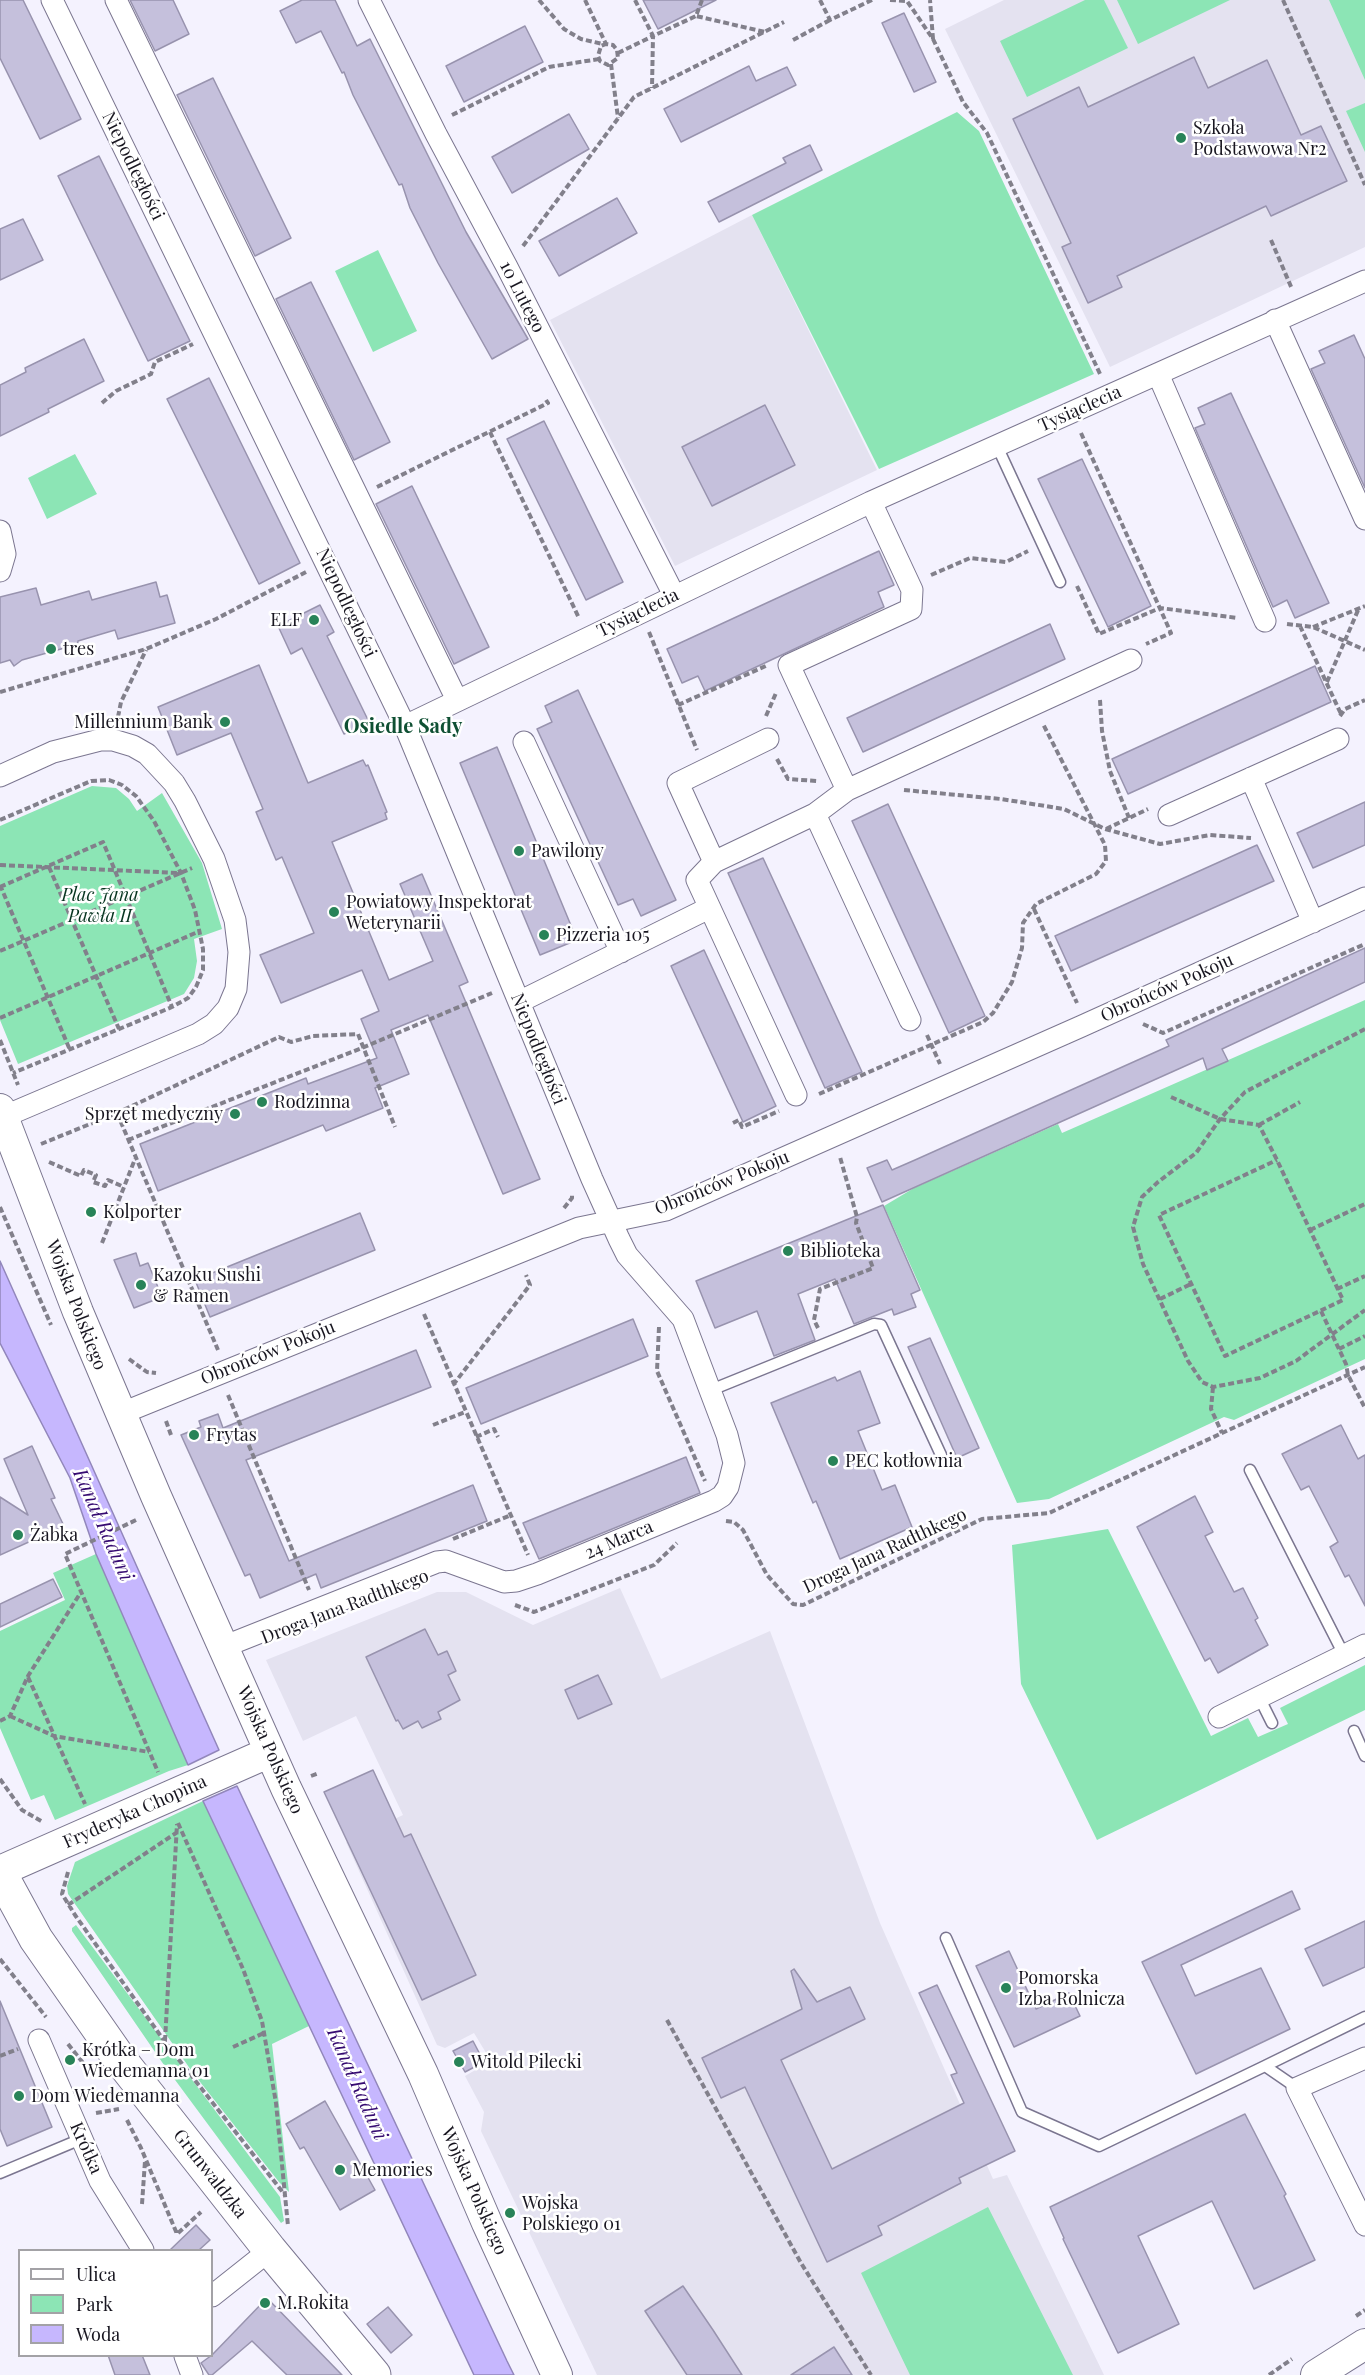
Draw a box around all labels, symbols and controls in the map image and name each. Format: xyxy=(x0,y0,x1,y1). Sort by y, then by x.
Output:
street label: Niepodległości xyxy=(97,108,169,224)
place label: Szkoła Podstawowa Nr2 xyxy=(1193,117,1327,160)
marker: Szkoła Podstawowa Nr2 xyxy=(1174,131,1188,145)
street label: 10 Lutego xyxy=(495,258,549,336)
street label: Tysiąclecia xyxy=(1035,381,1125,437)
street label: Niepodległości xyxy=(311,545,381,661)
street label: Tysiąclecia xyxy=(594,584,682,642)
place label: ELF xyxy=(270,609,302,631)
marker: ELF xyxy=(307,613,321,627)
place label: tres xyxy=(63,638,94,660)
marker: tres xyxy=(44,642,58,656)
place label: Millennium Bank xyxy=(74,711,213,733)
marker: Millennium Bank xyxy=(218,715,232,729)
district label: Osiedle Sady xyxy=(344,715,462,739)
place label: Pawilony xyxy=(531,840,604,862)
marker: Pawilony xyxy=(512,844,526,858)
park label: Plac Jana Pawła II xyxy=(61,884,139,926)
place label: Powiatowy Inspektorat Weterynarii xyxy=(346,891,532,934)
marker: Powiatowy Inspektorat Weterynarii xyxy=(327,905,341,919)
place label: Pizzeria 105 xyxy=(556,924,650,946)
marker: Pizzeria 105 xyxy=(537,928,551,942)
street label: Obrońców Pokoju xyxy=(1097,949,1237,1027)
street label: Niepodległości xyxy=(506,990,570,1108)
place label: Rodzinna xyxy=(274,1091,350,1113)
marker: Rodzinna xyxy=(255,1095,269,1109)
place label: Sprzęt medyczny xyxy=(85,1103,223,1125)
marker: Sprzęt medyczny xyxy=(228,1107,242,1121)
street label: Obrońców Pokoju xyxy=(652,1146,792,1220)
place label: Kolporter xyxy=(103,1201,181,1223)
marker: Kolporter xyxy=(84,1205,98,1219)
street label: Wojska Polskiego xyxy=(41,1237,111,1373)
place label: Biblioteka xyxy=(800,1240,881,1262)
marker: Biblioteka xyxy=(781,1244,795,1258)
place label: Kazoku Sushi & Ramen xyxy=(153,1264,261,1306)
marker: Kazoku Sushi & Ramen xyxy=(134,1278,148,1292)
street label: Obrońców Pokoju xyxy=(198,1316,338,1390)
place label: Frytas xyxy=(206,1424,257,1446)
marker: Frytas xyxy=(187,1428,201,1442)
place label: PEC kotłownia xyxy=(845,1450,963,1472)
marker: PEC kotłownia xyxy=(826,1454,840,1468)
water label: Kanał Raduni xyxy=(68,1465,138,1585)
street label: Droga Jana Radthkego xyxy=(800,1504,970,1598)
street label: 24 Marca xyxy=(582,1516,656,1564)
place label: Żabka xyxy=(30,1524,78,1546)
marker: Żabka xyxy=(11,1528,25,1542)
street label: Droga Jana Radthkego xyxy=(258,1565,432,1649)
street label: Wojska Polskiego xyxy=(232,1683,308,1817)
street label: Fryderyka Chopina xyxy=(60,1771,210,1853)
place label: Pomorska Izba Rolnicza xyxy=(1018,1967,1125,2010)
marker: Pomorska Izba Rolnicza xyxy=(999,1981,1013,1995)
water label: Kanał Raduni xyxy=(322,2024,392,2144)
place label: Krótka – Dom Wiedemanna 01 xyxy=(82,2039,209,2082)
place label: Witold Pilecki xyxy=(471,2051,582,2073)
marker: Krótka – Dom Wiedemanna 01 xyxy=(63,2053,77,2067)
marker: Witold Pilecki xyxy=(452,2055,466,2069)
place label: Dom Wiedemanna xyxy=(31,2085,180,2107)
marker: Dom Wiedemanna xyxy=(12,2089,26,2103)
street label: Krótka xyxy=(65,2119,107,2177)
street label: Wojska Polskiego xyxy=(436,2124,512,2258)
street label: Grunwaldzka xyxy=(169,2125,251,2223)
place label: Memories xyxy=(352,2159,433,2181)
marker: Memories xyxy=(333,2163,347,2177)
place label: Wojska Polskiego 01 xyxy=(522,2192,621,2234)
marker: Wojska Polskiego 01 xyxy=(503,2206,517,2220)
legend xyxy=(18,2249,213,2357)
text: Ulica xyxy=(76,2262,116,2286)
text: Park xyxy=(76,2292,113,2316)
place label: M.Rokita xyxy=(277,2292,349,2314)
marker: M.Rokita xyxy=(258,2296,272,2310)
text: Woda xyxy=(76,2322,120,2346)

